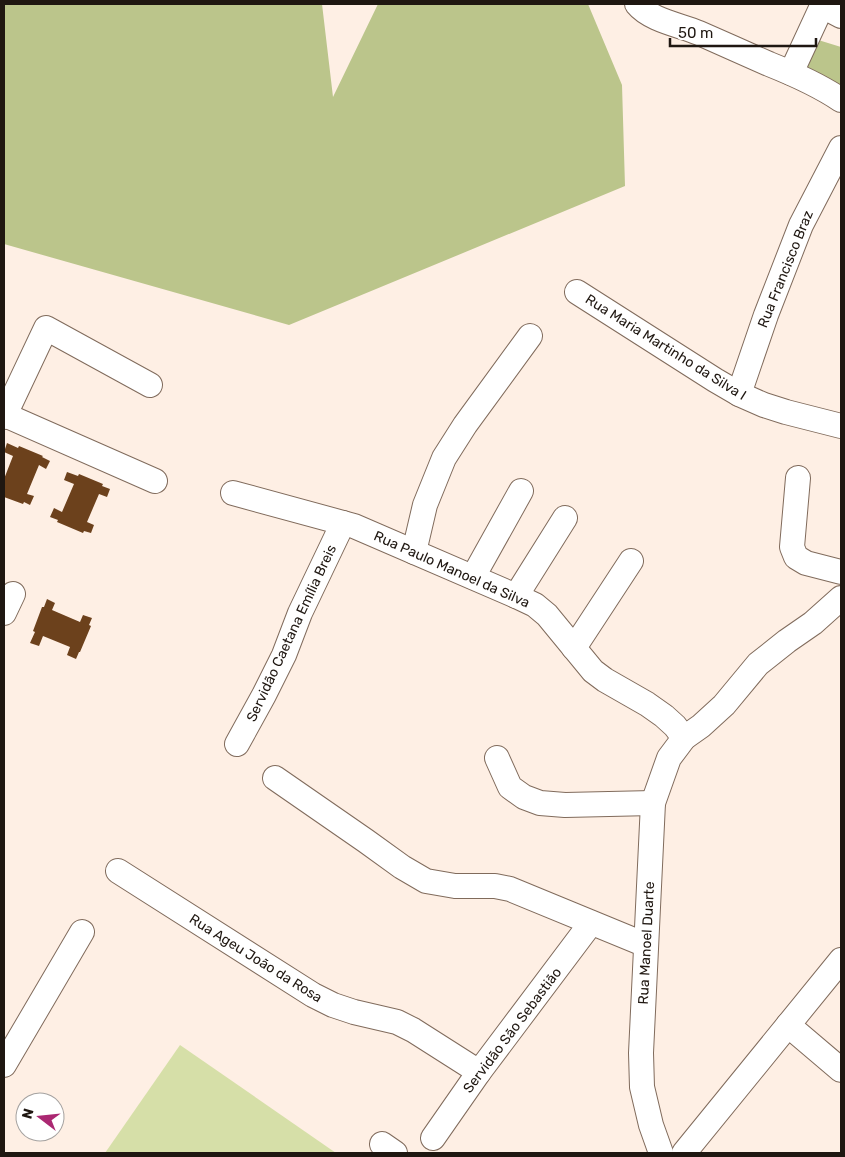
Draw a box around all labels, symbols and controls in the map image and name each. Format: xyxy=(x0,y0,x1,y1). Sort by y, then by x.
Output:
scale bar xyxy=(670,15,816,47)
text: 50 m xyxy=(678,24,713,42)
street label: Rua Francisco Braz xyxy=(754,208,817,330)
street label: Rua Maria Martinho da Silva I xyxy=(582,291,749,404)
street label: Rua Paulo Manoel da Silva xyxy=(371,527,532,612)
street label: Servidão Caetana Emília Breis xyxy=(243,542,340,724)
street label: Rua Manoel Duarte xyxy=(635,881,658,1005)
street label: Rua Ageu João da Rosa xyxy=(186,911,325,1006)
street label: Servidão São Sebastião xyxy=(460,964,565,1096)
north arrow xyxy=(15,1092,65,1142)
text: N xyxy=(18,1106,38,1121)

